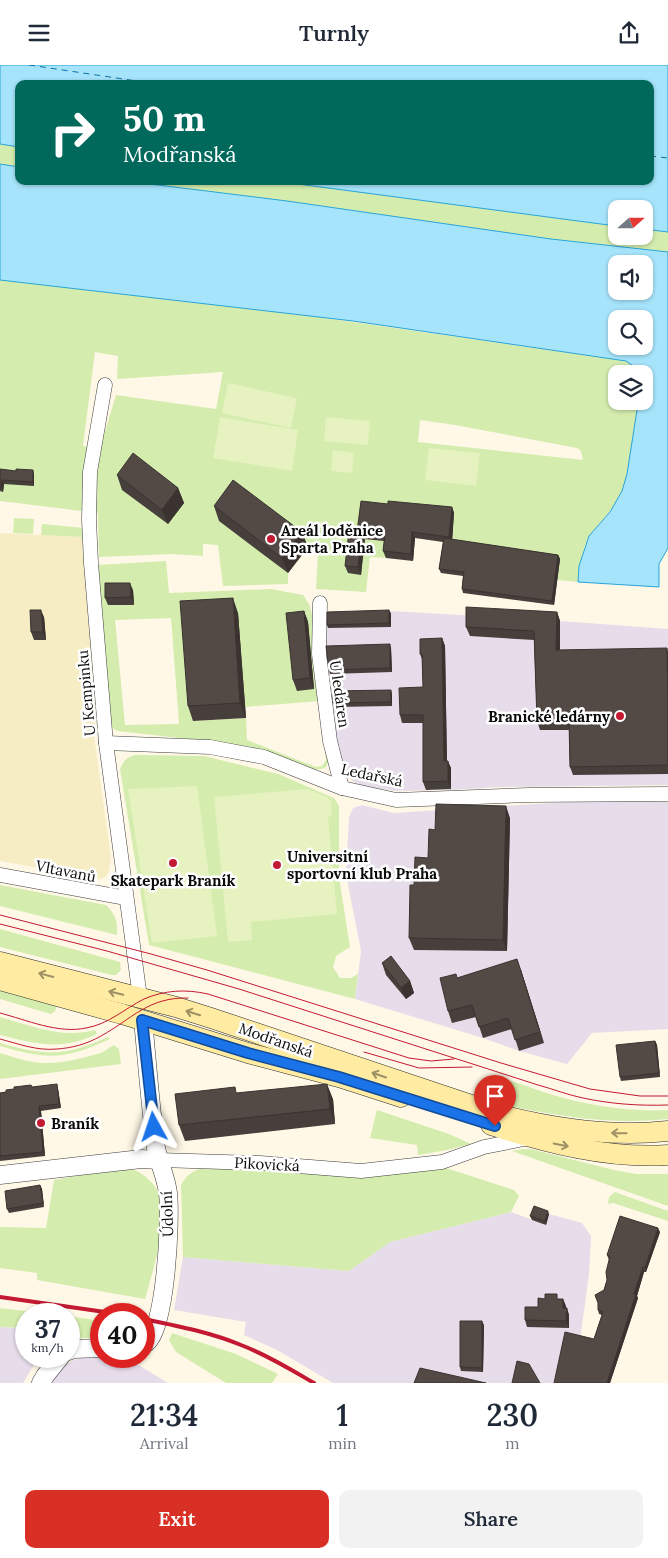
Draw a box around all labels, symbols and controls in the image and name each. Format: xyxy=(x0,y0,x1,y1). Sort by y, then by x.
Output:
icon: menu xyxy=(25,19,53,47)
text: Turnly xyxy=(299,19,369,47)
icon: share xyxy=(615,19,643,47)
text: 50 m xyxy=(123,96,206,141)
icon: right xyxy=(40,100,105,165)
text: Modřanská xyxy=(123,140,237,168)
north arrow xyxy=(608,200,652,245)
map controls xyxy=(608,200,653,410)
button: sound xyxy=(608,255,653,300)
button: search xyxy=(608,310,653,355)
button: layers xyxy=(608,365,653,410)
place label: Areál loděnice Sparta Praha xyxy=(281,521,383,557)
marker: Areál loděnice Sparta Praha xyxy=(265,533,277,545)
street label: U Kempinku xyxy=(73,649,99,737)
street label: U ledáren xyxy=(326,659,354,729)
place label: Branické ledárny xyxy=(488,707,611,726)
marker: Branické ledárny xyxy=(614,710,626,722)
street label: Ledařská xyxy=(339,759,405,791)
place label: Universitní sportovní klub Praha xyxy=(287,847,437,883)
street label: Vltavanů xyxy=(33,856,98,886)
marker: Skatepark Braník xyxy=(167,857,179,869)
marker: Universitní sportovní klub Praha xyxy=(271,859,283,871)
place label: Skatepark Braník xyxy=(111,871,235,890)
one-way arrow xyxy=(38,969,54,979)
one-way arrow xyxy=(108,988,124,997)
one-way arrow xyxy=(186,1007,202,1017)
street label: Modřanská xyxy=(236,1018,316,1062)
one-way arrow xyxy=(371,1069,387,1079)
pin xyxy=(474,1075,516,1126)
icon: arrive xyxy=(481,1082,509,1110)
position arrow xyxy=(127,1100,179,1152)
place label: Braník xyxy=(51,1114,99,1133)
marker: Braník xyxy=(35,1117,47,1129)
one-way arrow xyxy=(612,1128,628,1138)
one-way arrow xyxy=(552,1141,568,1150)
street label: Pikovická xyxy=(234,1153,300,1175)
street label: Údolní xyxy=(157,1191,177,1237)
speed limit sign: 40 xyxy=(90,1303,155,1368)
text: 37 xyxy=(35,1313,60,1345)
text: km/h xyxy=(31,1340,64,1355)
text: 21:34 xyxy=(130,1396,198,1434)
text: 1 xyxy=(337,1396,348,1434)
text: 230 xyxy=(487,1396,538,1434)
text: Arrival xyxy=(140,1433,189,1453)
text: min xyxy=(328,1433,357,1453)
text: m xyxy=(505,1433,519,1453)
button: Exit xyxy=(25,1490,329,1548)
button: Share xyxy=(339,1490,643,1548)

